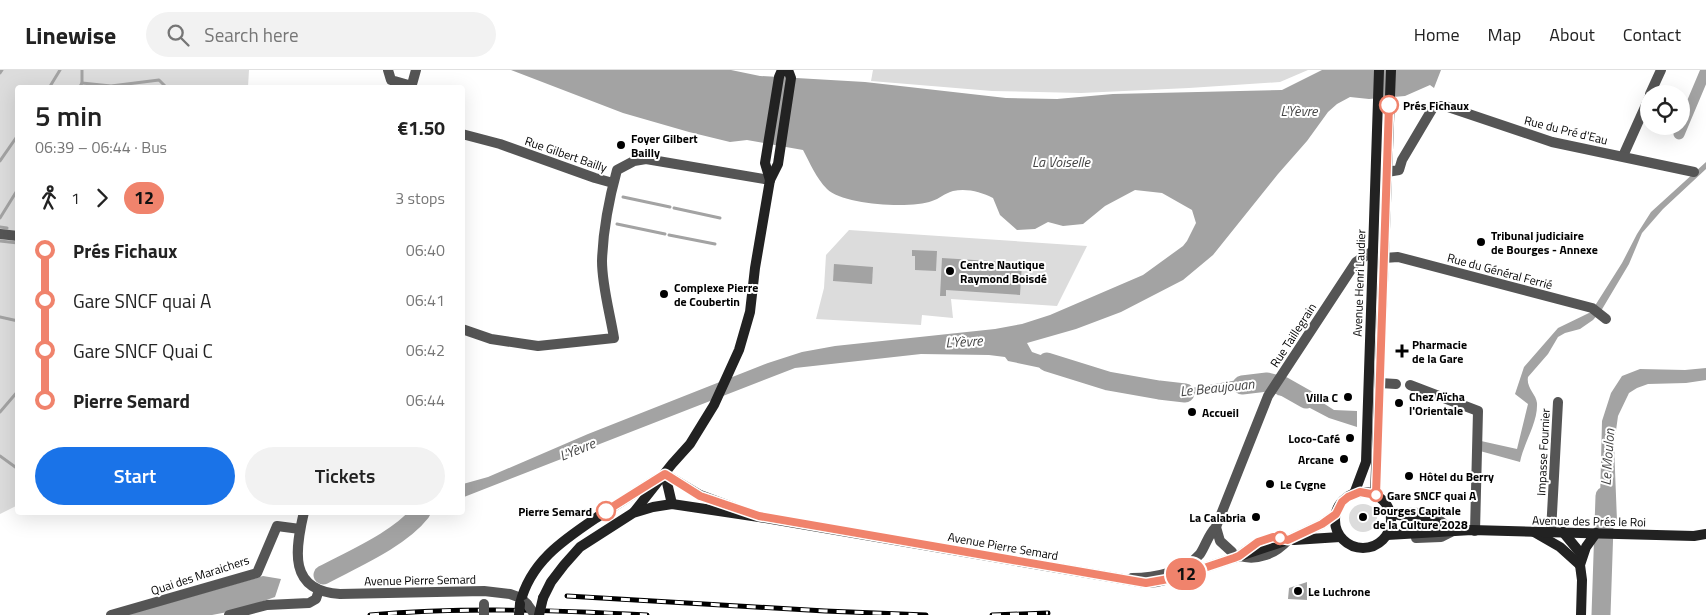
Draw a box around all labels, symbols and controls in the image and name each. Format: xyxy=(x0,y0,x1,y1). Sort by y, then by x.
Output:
search box xyxy=(146,12,496,57)
text: Linewise xyxy=(25,17,116,53)
text: Search here xyxy=(204,20,299,49)
icon: search xyxy=(164,21,192,49)
text: Home xyxy=(1414,21,1460,48)
text: Map xyxy=(1488,21,1521,48)
text: About xyxy=(1549,21,1595,48)
text: Contact xyxy=(1623,21,1681,48)
map controls xyxy=(1640,85,1690,135)
button: locate xyxy=(1640,85,1690,135)
text: 5 min xyxy=(35,94,102,137)
marker: Prés Fichaux xyxy=(1379,95,1399,115)
place label: Prés Fichaux xyxy=(1403,96,1469,115)
water label: L'Yèvre xyxy=(1281,100,1319,121)
street label: Rue du Pré d'Eau xyxy=(1522,110,1610,150)
text: €1.50 xyxy=(398,113,445,142)
place label: Foyer Gilbert Bailly xyxy=(631,129,698,162)
street label: Rue Gilbert Bailly xyxy=(522,131,610,177)
text: 06:39 – 06:44 · Bus xyxy=(35,135,167,159)
marker: Foyer Gilbert Bailly xyxy=(615,139,627,151)
water label: La Voiselle xyxy=(1032,151,1092,172)
icon: walk xyxy=(35,184,63,212)
icon: forward xyxy=(88,184,116,212)
text: 12 xyxy=(134,184,154,211)
text: 1 xyxy=(71,186,80,210)
text: 3 stops xyxy=(395,186,445,210)
place label: Tribunal judiciaire de Bourges - Annexe xyxy=(1491,226,1598,259)
street label: Avenue Henri Laudier xyxy=(1348,229,1370,337)
text: Prés Fichaux xyxy=(73,236,177,265)
marker: Tribunal judiciaire de Bourges - Annexe xyxy=(1475,236,1487,248)
text: 06:40 xyxy=(406,238,445,262)
street label: Rue du Général Ferrié xyxy=(1445,248,1555,294)
place label: Centre Nautique Raymond Boisdé xyxy=(960,255,1047,288)
marker: Centre Nautique Raymond Boisdé xyxy=(944,265,956,277)
place label: Complexe Pierre de Coubertin xyxy=(674,278,758,311)
text: Gare SNCF quai A xyxy=(73,286,211,315)
text: 06:41 xyxy=(406,288,445,312)
marker: Complexe Pierre de Coubertin xyxy=(658,288,670,300)
street label: Rue Taillegrain xyxy=(1265,299,1321,371)
water label: L'Yèvre xyxy=(945,329,985,352)
place label: Pharmacie de la Gare xyxy=(1412,335,1467,368)
text: Gare SNCF Quai C xyxy=(73,336,213,365)
text: 06:42 xyxy=(406,338,445,362)
marker: Pharmacie de la Gare xyxy=(1396,345,1408,357)
water label: Le Beaujouan xyxy=(1179,373,1256,401)
text: Pierre Semard xyxy=(73,386,190,415)
place label: Chez Aïcha l'Orientale xyxy=(1409,387,1465,420)
text: 06:44 xyxy=(406,388,445,412)
place label: Villa C xyxy=(1306,388,1338,407)
marker: Villa C xyxy=(1342,391,1354,403)
marker: Chez Aïcha l'Orientale xyxy=(1393,397,1405,409)
place label: Accueil xyxy=(1202,403,1239,422)
marker: Accueil xyxy=(1186,406,1198,418)
street label: Impasse Fournier xyxy=(1531,408,1555,496)
water label: Le Moulon xyxy=(1595,427,1620,486)
place label: Loco-Café xyxy=(1288,429,1340,448)
water label: L'Yèvre xyxy=(556,432,599,466)
marker: Loco-Café xyxy=(1344,432,1356,444)
button: Start xyxy=(35,447,235,505)
button: Tickets xyxy=(245,447,445,505)
place label: Arcane xyxy=(1298,450,1334,469)
marker: Arcane xyxy=(1338,453,1350,465)
place label: Hôtel du Berry xyxy=(1419,467,1494,486)
marker: Hôtel du Berry xyxy=(1403,470,1415,482)
place label: Le Cygne xyxy=(1280,475,1326,494)
marker: Le Cygne xyxy=(1264,478,1276,490)
place label: Gare SNCF quai A xyxy=(1387,486,1477,505)
marker: Gare SNCF quai A xyxy=(1369,488,1383,502)
marker: Pierre Semard xyxy=(596,501,616,521)
place label: Bourges Capitale de la Culture 2028 xyxy=(1373,501,1468,534)
place label: Pierre Semard xyxy=(518,502,592,521)
place label: La Calabria xyxy=(1189,508,1246,527)
marker: La Calabria xyxy=(1250,511,1262,523)
marker: Bourges Capitale de la Culture 2028 xyxy=(1357,511,1369,523)
street label: Avenue des Prés le Roi xyxy=(1532,511,1646,531)
street label: Avenue Pierre Semard xyxy=(946,527,1060,565)
unlabelled marker xyxy=(1273,531,1287,545)
street label: Quai des Maraichers xyxy=(148,550,252,600)
line badge: 12 xyxy=(1164,558,1208,590)
text: 12 xyxy=(1176,560,1196,587)
street label: Avenue Pierre Semard xyxy=(364,570,476,590)
place label: Le Luchrone xyxy=(1308,582,1370,601)
marker: Le Luchrone xyxy=(1292,585,1304,597)

